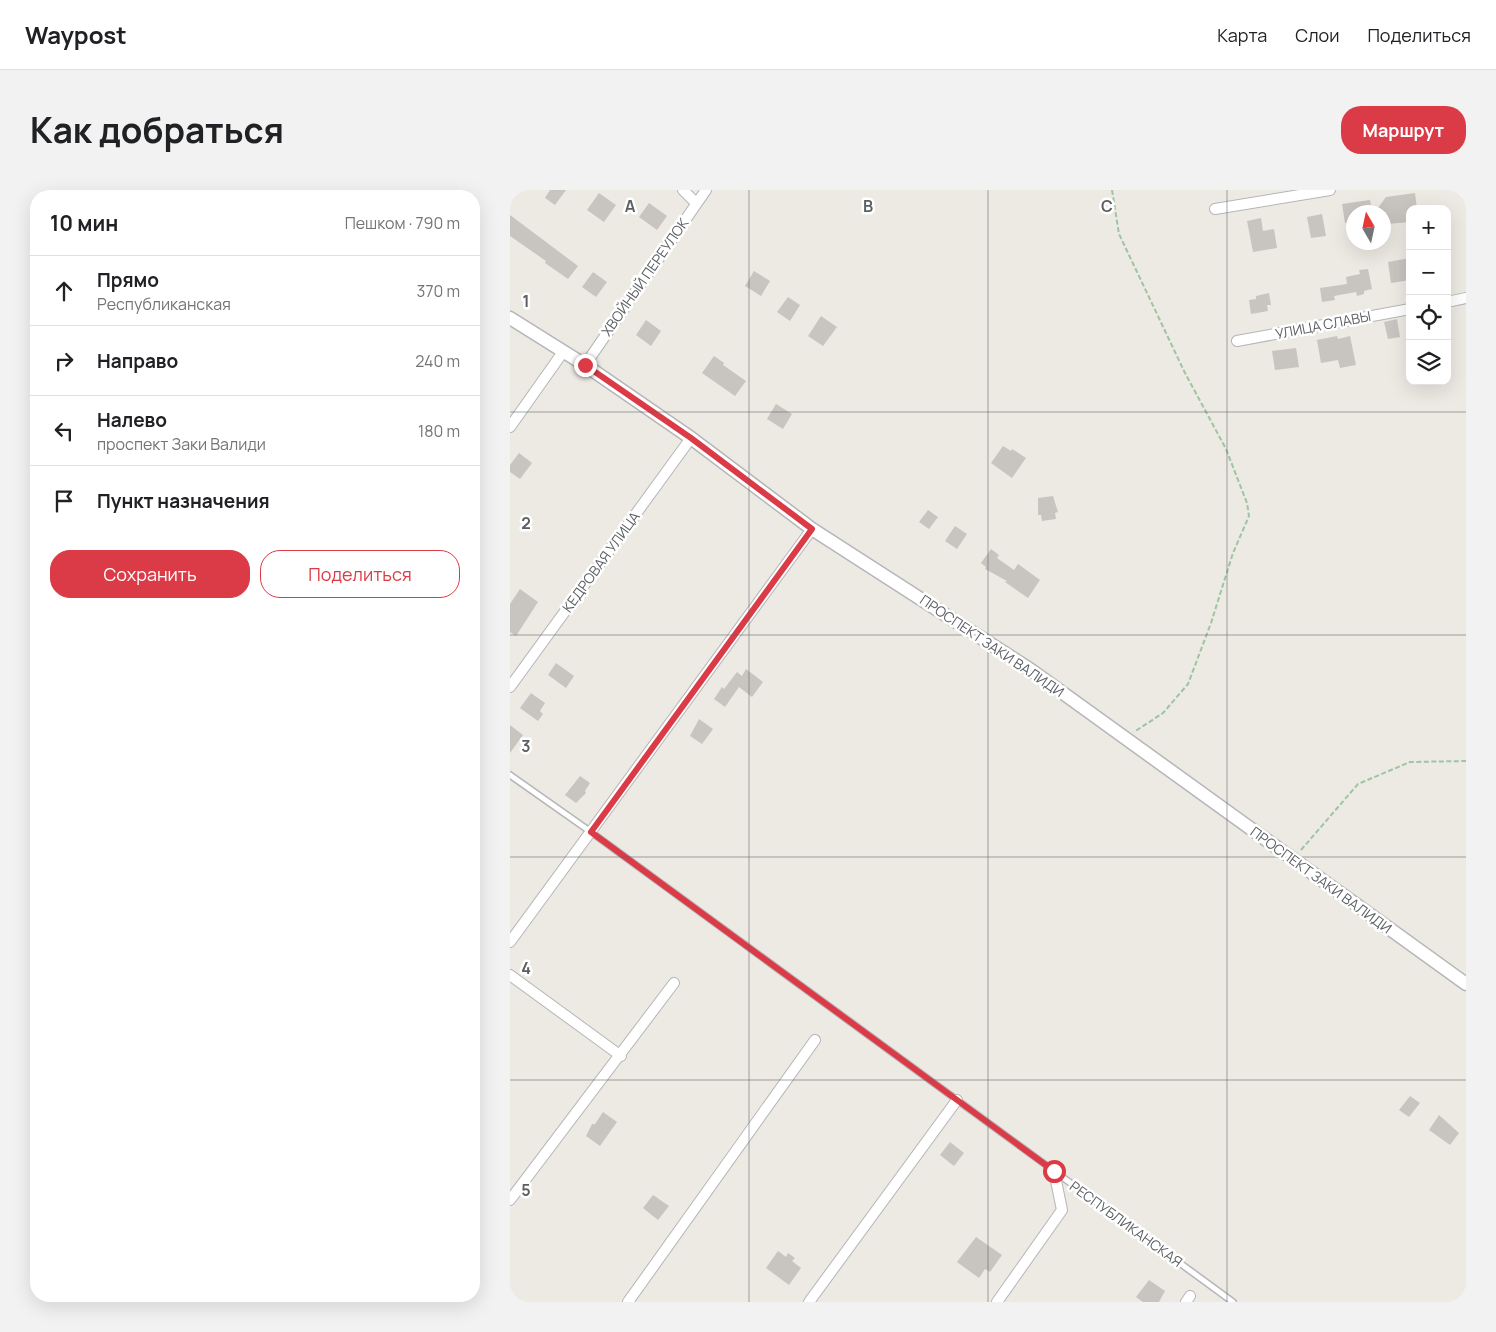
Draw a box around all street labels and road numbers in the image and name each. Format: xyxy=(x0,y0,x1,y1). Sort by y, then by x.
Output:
street label: ХВОЙНЫЙ ПЕРЕУЛОК xyxy=(597,213,693,339)
street label: УЛИЦА СЛАВЫ xyxy=(1274,306,1372,343)
street label: КЕДРОВАЯ УЛИЦА xyxy=(558,507,644,616)
street label: ПРОСПЕКТ ЗАКИ ВАЛИДИ xyxy=(916,590,1068,701)
street label: ПРОСПЕКТ ЗАКИ ВАЛИДИ xyxy=(1247,822,1396,937)
street label: РЕСПУБЛИКАНСКАЯ xyxy=(1066,1176,1186,1271)

